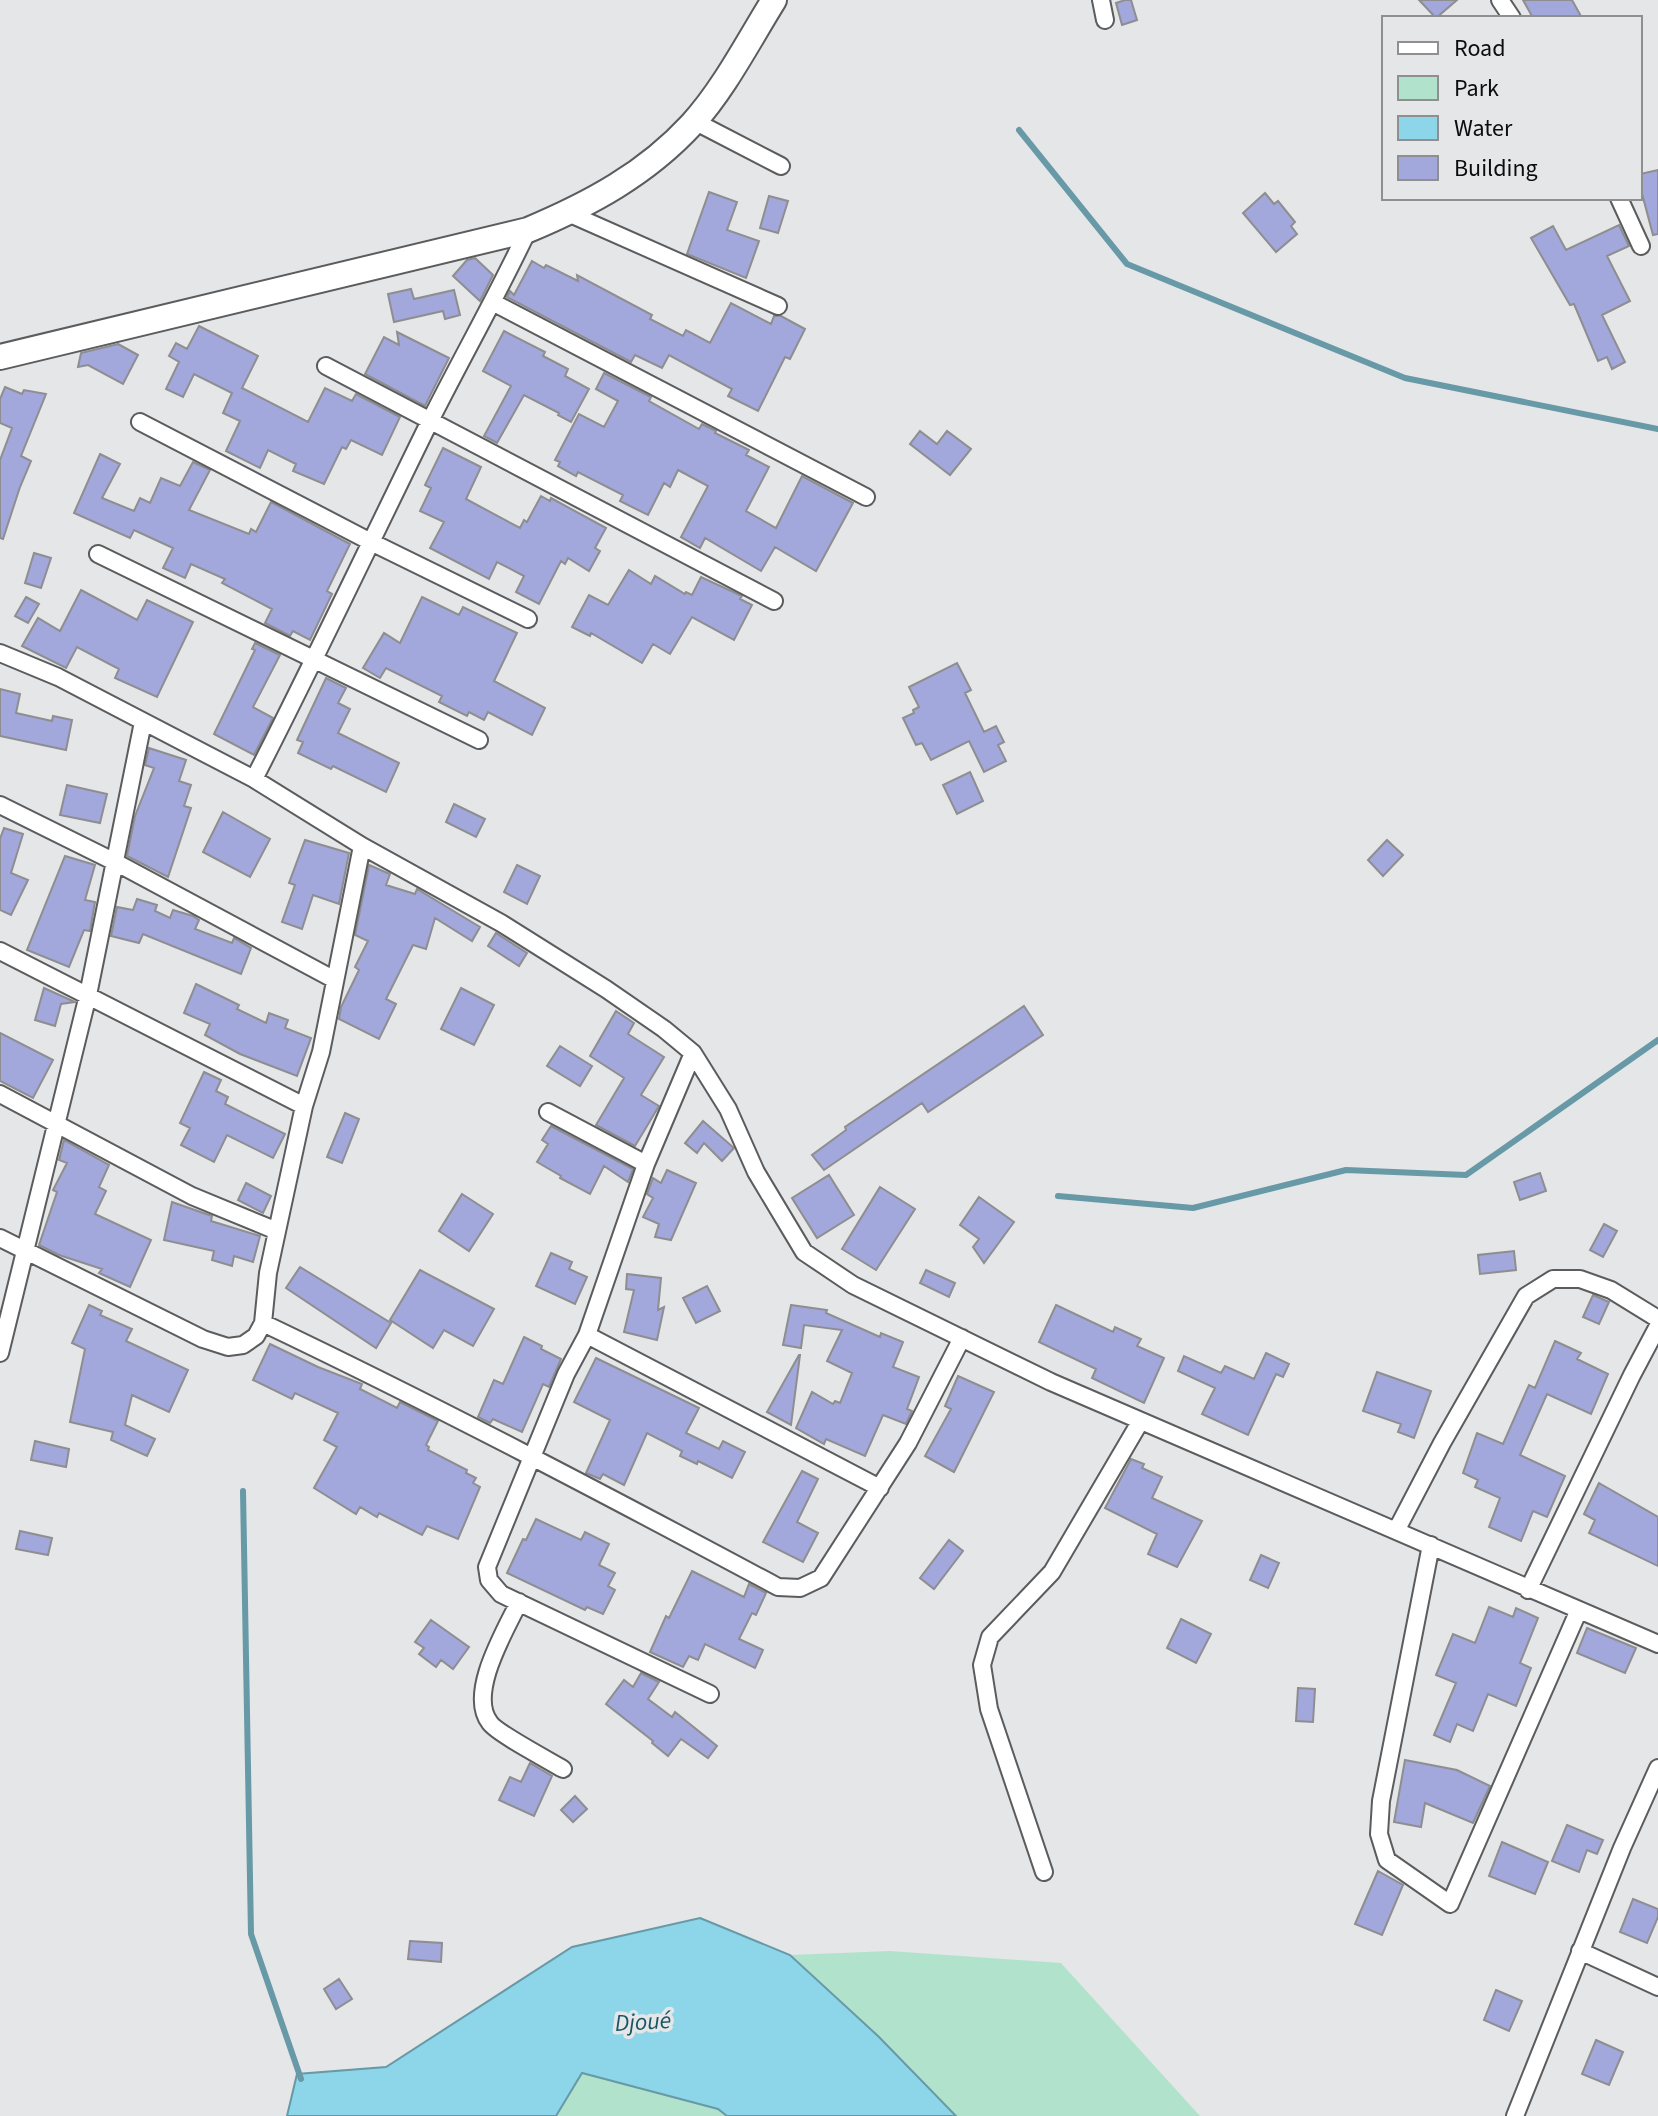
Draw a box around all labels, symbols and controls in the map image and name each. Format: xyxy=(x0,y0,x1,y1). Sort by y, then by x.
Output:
legend xyxy=(1382,16,1642,200)
text: Road xyxy=(1454,31,1506,66)
text: Park xyxy=(1454,71,1499,106)
text: Water xyxy=(1454,111,1513,146)
text: Building xyxy=(1454,151,1538,186)
water label: Djoué xyxy=(614,2003,673,2041)

